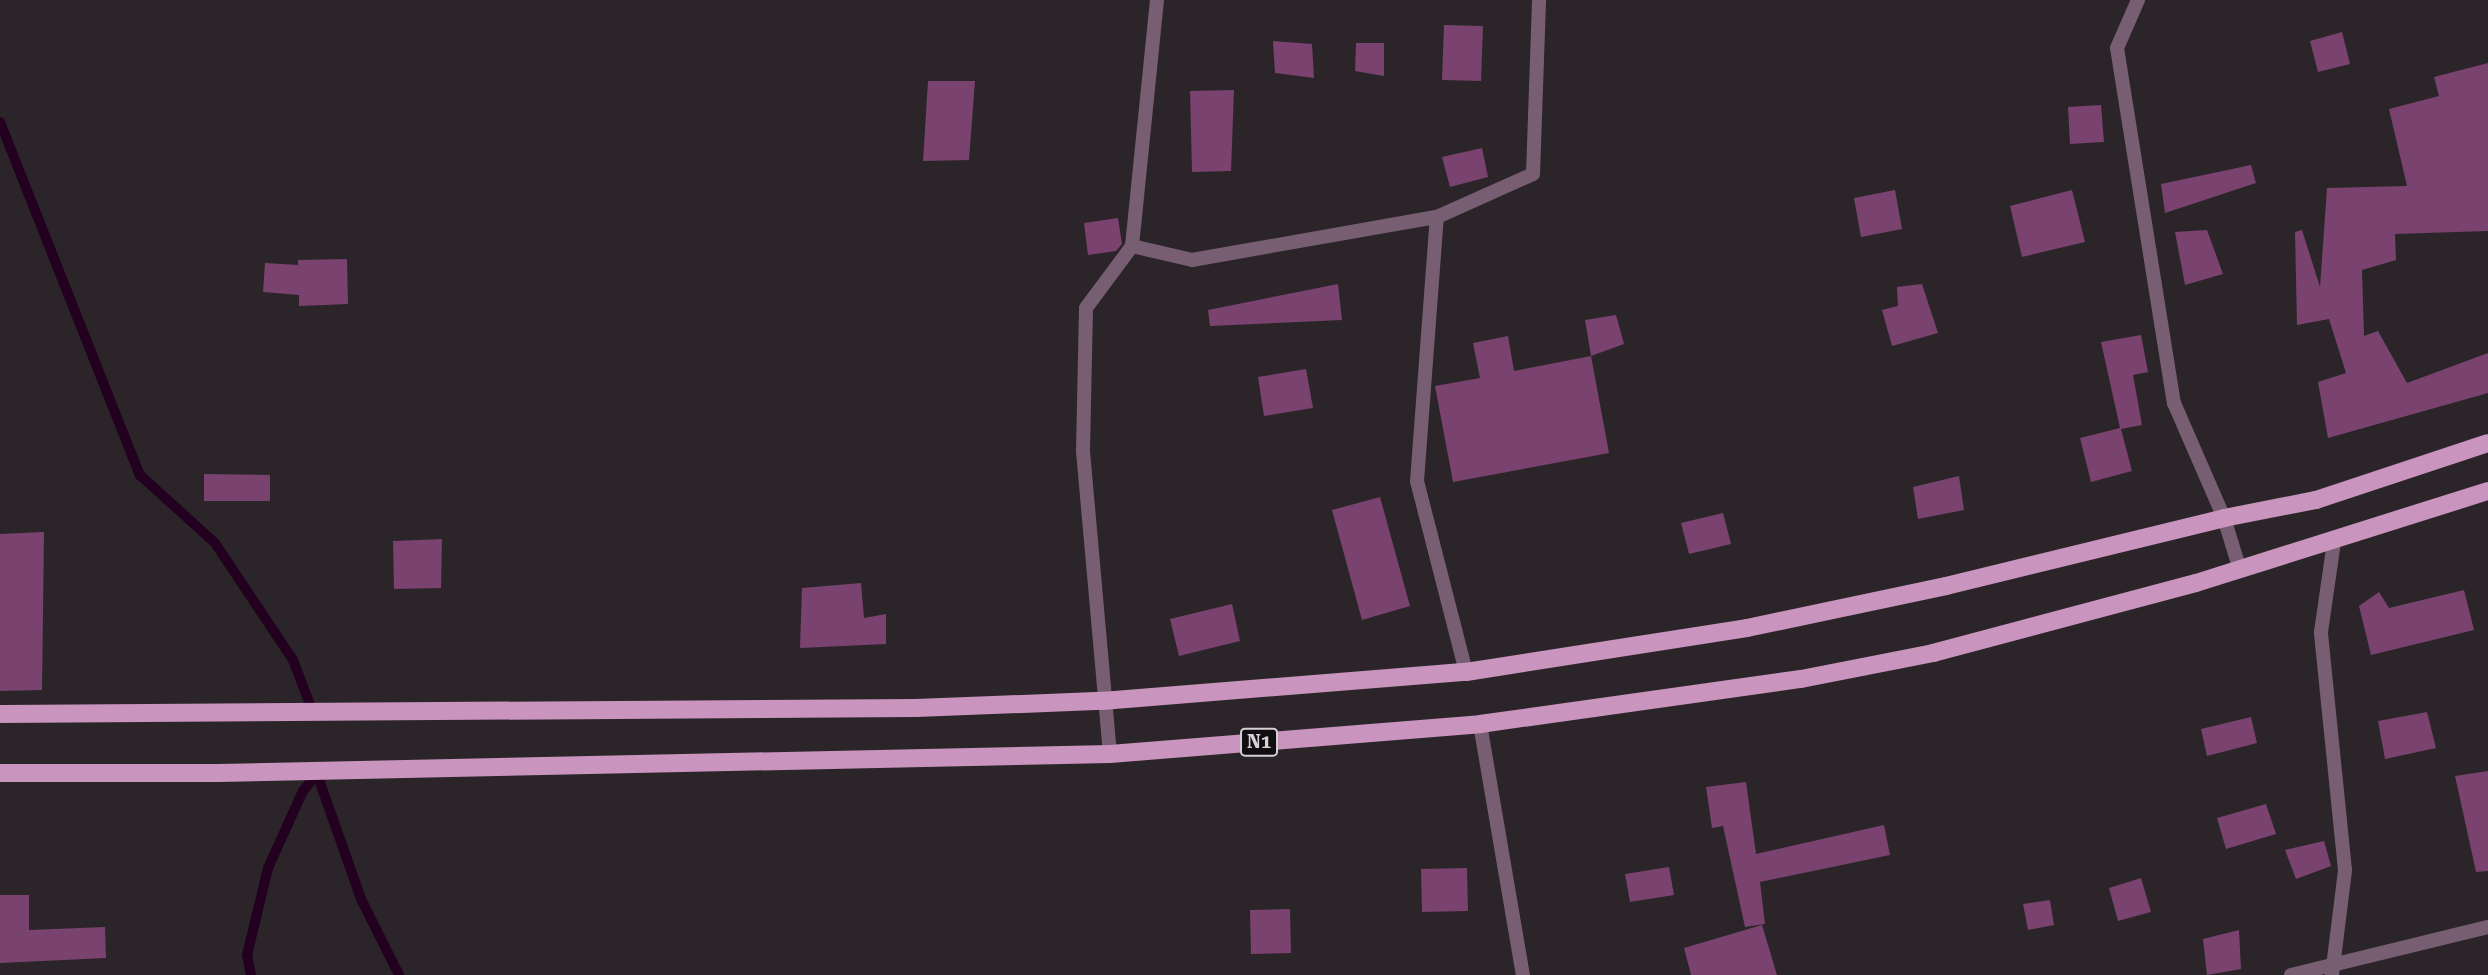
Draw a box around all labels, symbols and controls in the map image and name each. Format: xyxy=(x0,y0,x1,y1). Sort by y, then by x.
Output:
road number: N1 xyxy=(1240,728,1278,756)

